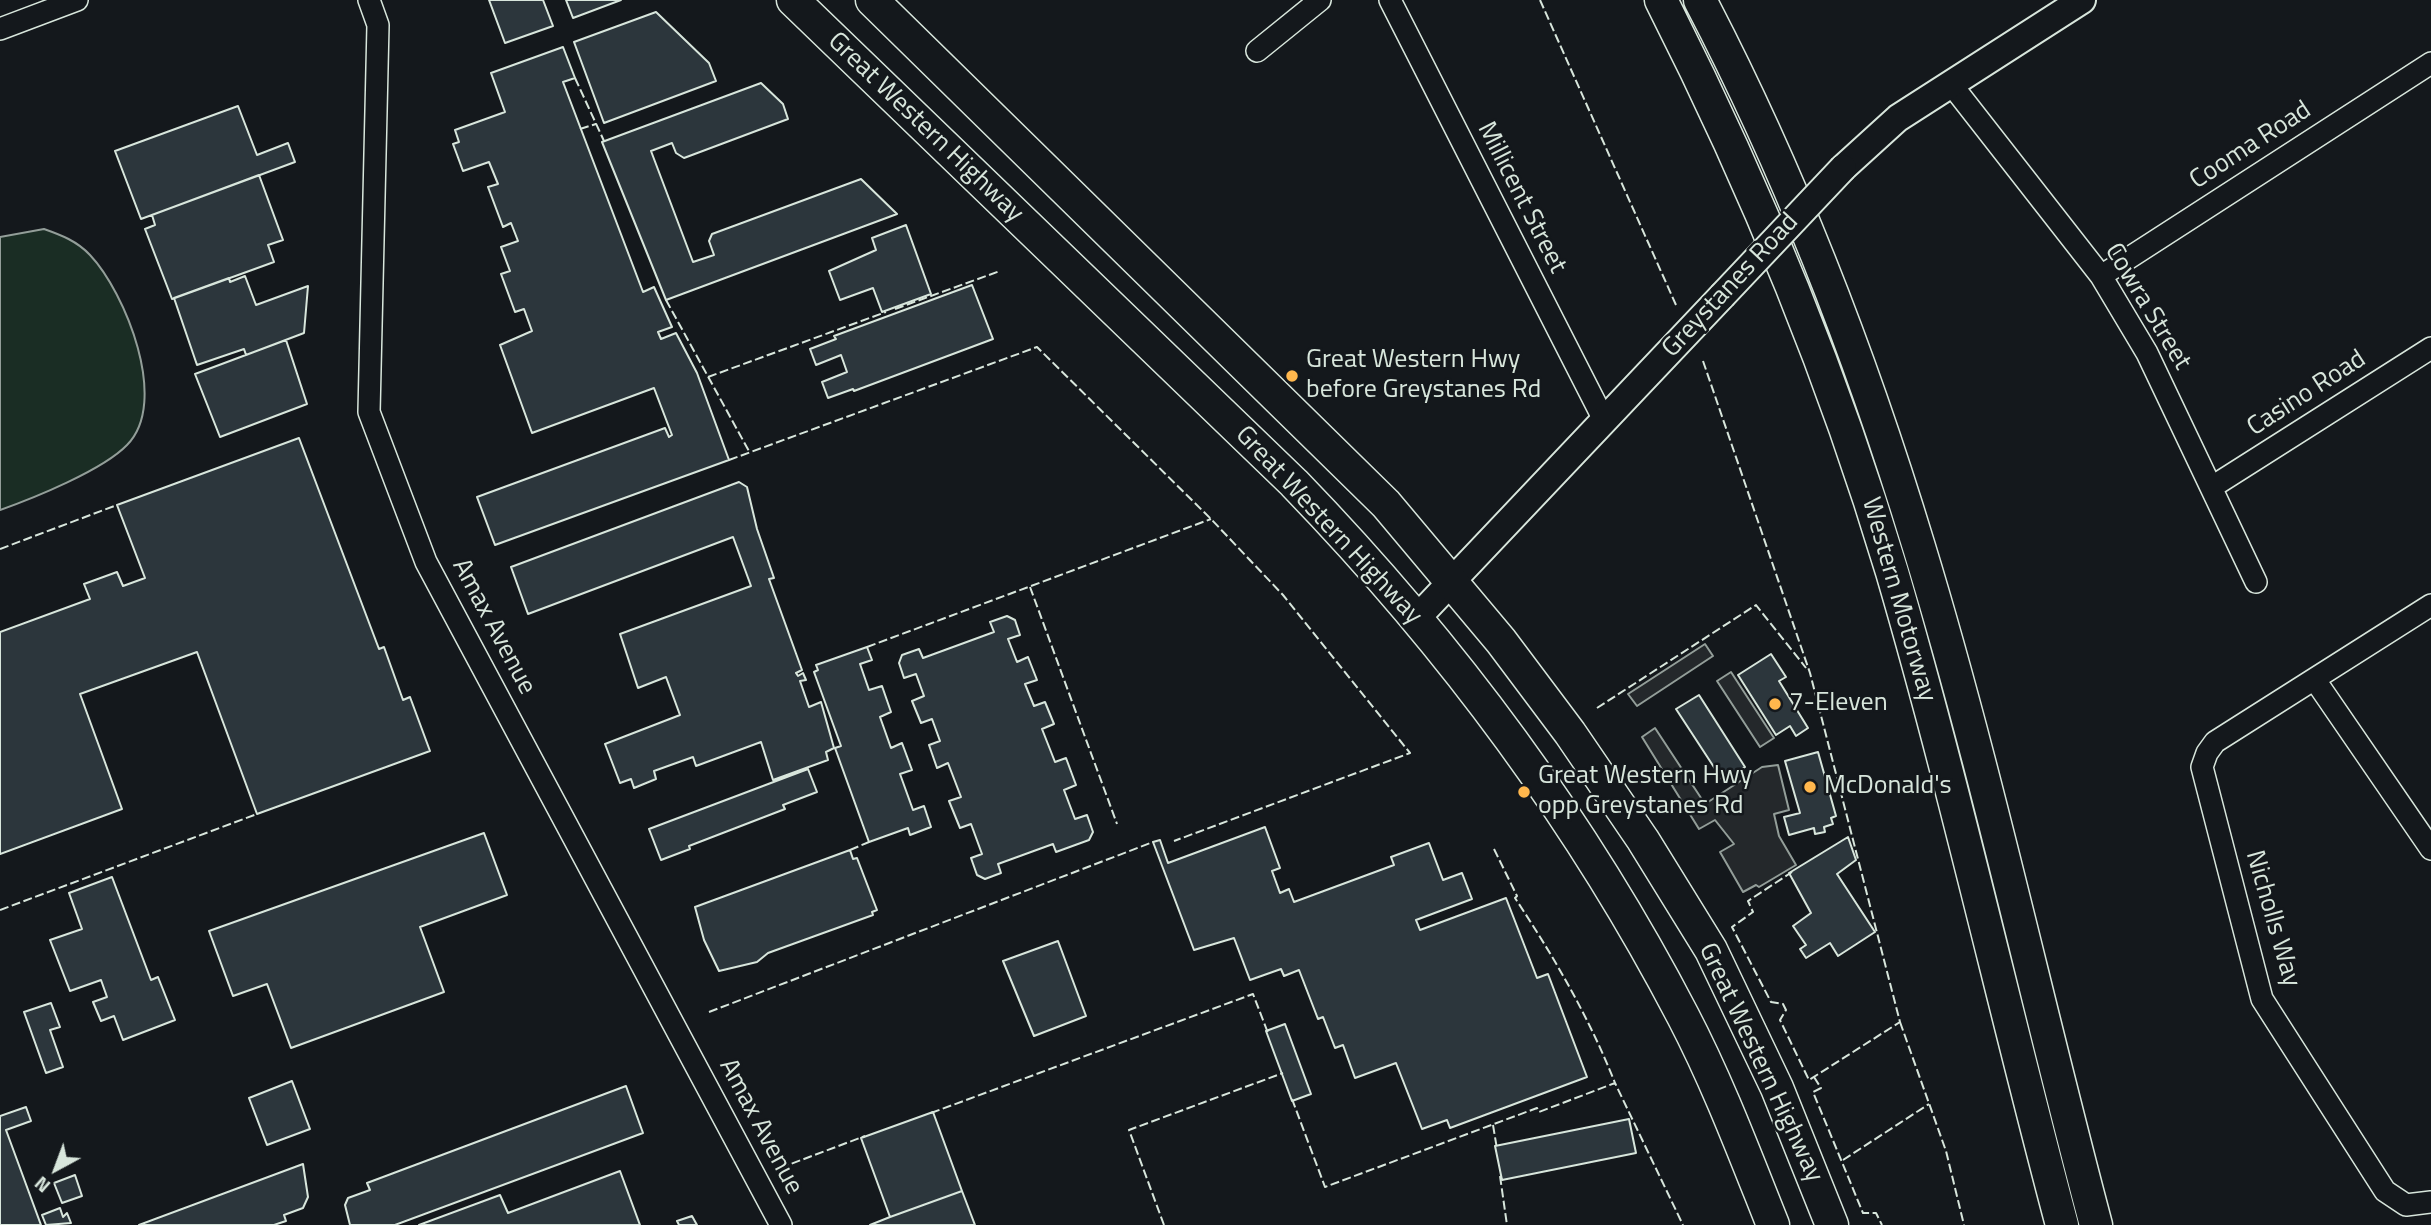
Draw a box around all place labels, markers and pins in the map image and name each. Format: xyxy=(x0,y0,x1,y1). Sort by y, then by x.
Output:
place label: Great Western Hwy before Greystanes Rd xyxy=(1306,345,1541,406)
marker: Great Western Hwy before Greystanes Rd xyxy=(1284,368,1300,384)
place label: 7-Eleven xyxy=(1789,688,1888,720)
marker: 7-Eleven xyxy=(1767,696,1783,712)
place label: Great Western Hwy opp Greystanes Rd xyxy=(1538,761,1752,822)
place label: McDonald's xyxy=(1824,771,1952,803)
marker: McDonald's xyxy=(1802,779,1818,795)
marker: Great Western Hwy opp Greystanes Rd xyxy=(1516,784,1532,800)

